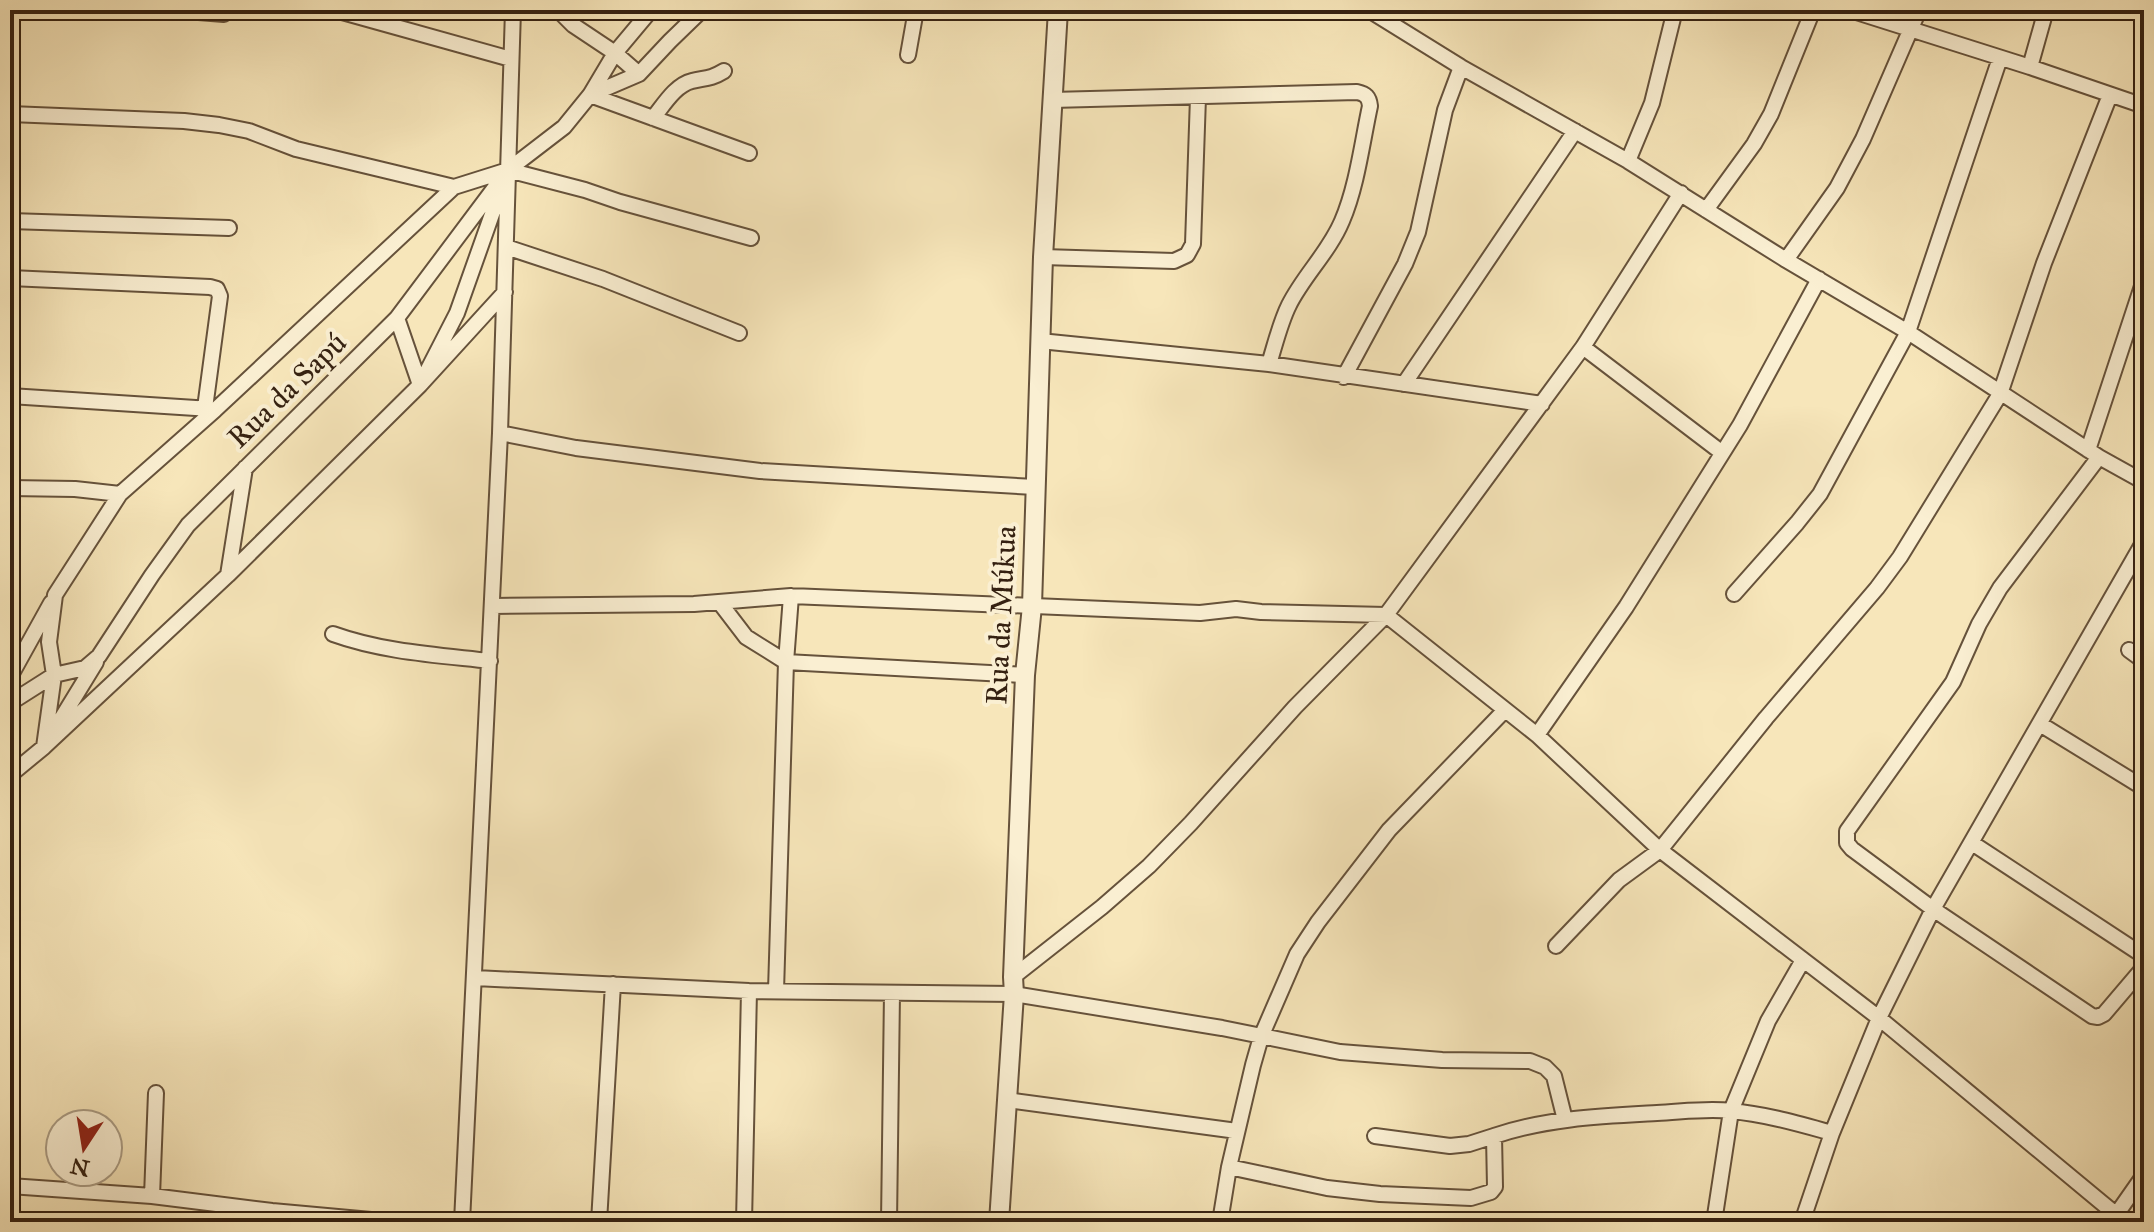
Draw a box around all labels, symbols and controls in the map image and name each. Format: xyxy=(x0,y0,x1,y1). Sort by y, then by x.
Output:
street label: Rua da Sapú xyxy=(220,325,354,455)
street label: Rua da Múkua xyxy=(978,524,1024,705)
north arrow xyxy=(44,1108,124,1188)
text: N xyxy=(68,1152,92,1182)

